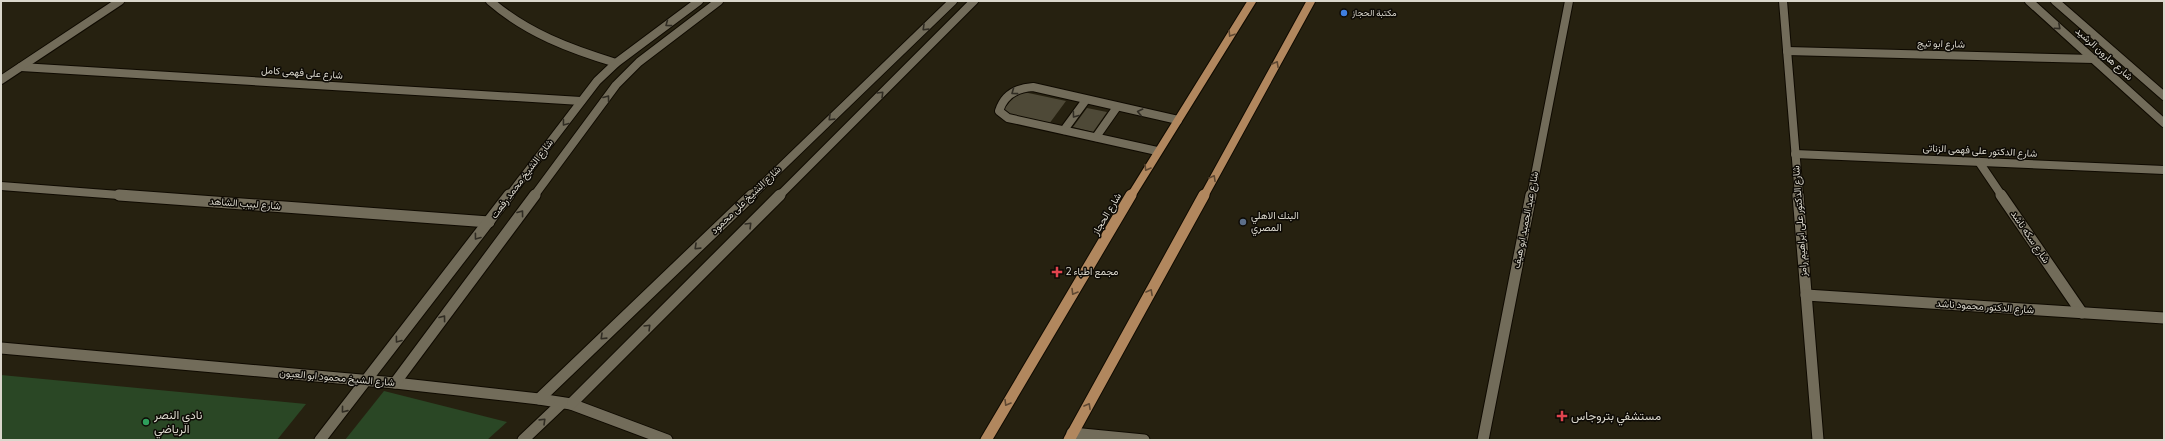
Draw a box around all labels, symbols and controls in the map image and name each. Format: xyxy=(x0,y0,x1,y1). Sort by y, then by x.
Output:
marker: مكتبة الحجاز xyxy=(1339,8,1349,18)
place label: مكتبة الحجاز xyxy=(1351,8,1397,19)
one-way arrow xyxy=(665,19,672,27)
one-way arrow xyxy=(2053,22,2061,30)
one-way arrow xyxy=(922,23,929,30)
street label: شارع هارون الرشيد xyxy=(2073,25,2135,83)
one-way arrow xyxy=(1229,30,1236,37)
street label: شارع ابو تيج xyxy=(1917,37,1965,51)
one-way arrow xyxy=(1271,61,1279,69)
street label: شارع على فهمى كامل xyxy=(261,64,343,82)
one-way arrow xyxy=(1012,87,1019,94)
one-way arrow xyxy=(876,91,884,99)
one-way arrow xyxy=(602,95,609,102)
one-way arrow xyxy=(1137,108,1143,116)
one-way arrow xyxy=(1072,111,1080,118)
one-way arrow xyxy=(828,113,836,121)
one-way arrow xyxy=(562,119,570,126)
street label: شارع الشيخ محمد رفعت xyxy=(488,137,556,221)
street label: شارع الدكتور على فهمى الزناتى xyxy=(1922,142,2038,160)
street label: شارع الشيخ على محمود xyxy=(708,163,784,237)
one-way arrow xyxy=(1145,164,1152,171)
street label: شارع الدكتور على ابراهيم رامز xyxy=(1790,165,1810,278)
street label: شارع عبد الحميد ابو هيف xyxy=(1511,170,1541,269)
one-way arrow xyxy=(1209,175,1216,182)
street label: شارع الحجاز xyxy=(1089,191,1124,238)
street label: شارع لبيب الشاهد xyxy=(209,196,281,213)
street label: شارع سكه ناشد xyxy=(2008,208,2052,266)
place label: البنك الاهلي المصري xyxy=(1251,210,1299,236)
one-way arrow xyxy=(516,211,523,218)
marker: البنك الاهلي المصري xyxy=(1238,217,1248,227)
one-way arrow xyxy=(745,222,752,230)
one-way arrow xyxy=(475,233,482,240)
one-way arrow xyxy=(694,242,702,250)
marker: مجمع اطباء 2 xyxy=(1051,266,1063,278)
place label: مجمع اطباء 2 xyxy=(1066,266,1118,278)
one-way arrow xyxy=(1071,288,1078,295)
one-way arrow xyxy=(1146,289,1153,296)
street label: شارع الدكتور محمود ناشد xyxy=(1936,298,2035,316)
one-way arrow xyxy=(438,315,445,322)
one-way arrow xyxy=(643,324,651,332)
one-way arrow xyxy=(600,332,608,340)
one-way arrow xyxy=(396,336,403,343)
street label: شارع الشيخ محمود ابو العيون xyxy=(279,367,395,389)
one-way arrow xyxy=(1005,399,1012,406)
one-way arrow xyxy=(1083,403,1090,410)
one-way arrow xyxy=(341,406,348,413)
place label: نادي النصر الرياضي xyxy=(153,408,202,439)
place label: مستشفي بتروجاس xyxy=(1571,409,1661,426)
marker: مستشفي بتروجاس xyxy=(1556,410,1568,422)
marker: نادي النصر الرياضي xyxy=(141,417,151,427)
one-way arrow xyxy=(538,418,546,426)

